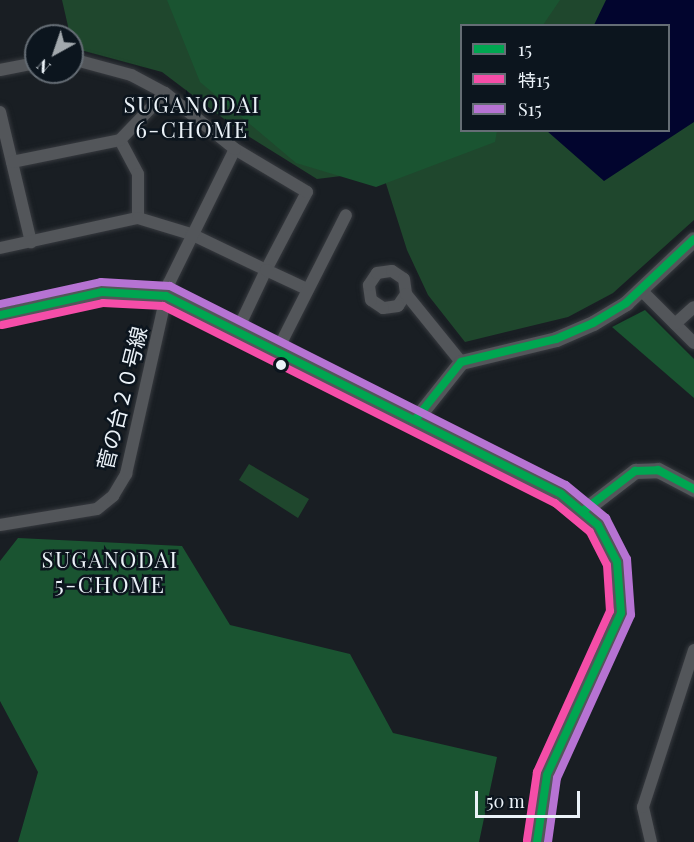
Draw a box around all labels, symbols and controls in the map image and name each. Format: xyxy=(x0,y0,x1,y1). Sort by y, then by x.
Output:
north arrow xyxy=(24,24,84,84)
legend xyxy=(460,24,670,132)
text: 15 xyxy=(518,37,532,61)
text: N xyxy=(32,55,55,78)
text: 特15 xyxy=(518,68,550,92)
district label: SUGANODAI 6-CHOME xyxy=(124,91,260,142)
text: S15 xyxy=(518,97,542,121)
street label: 菅の台２０号線 xyxy=(91,324,151,472)
unlabelled marker xyxy=(275,359,287,371)
district label: SUGANODAI 5-CHOME xyxy=(42,546,178,598)
scale bar xyxy=(478,779,583,817)
text: 50 m xyxy=(486,789,525,813)

